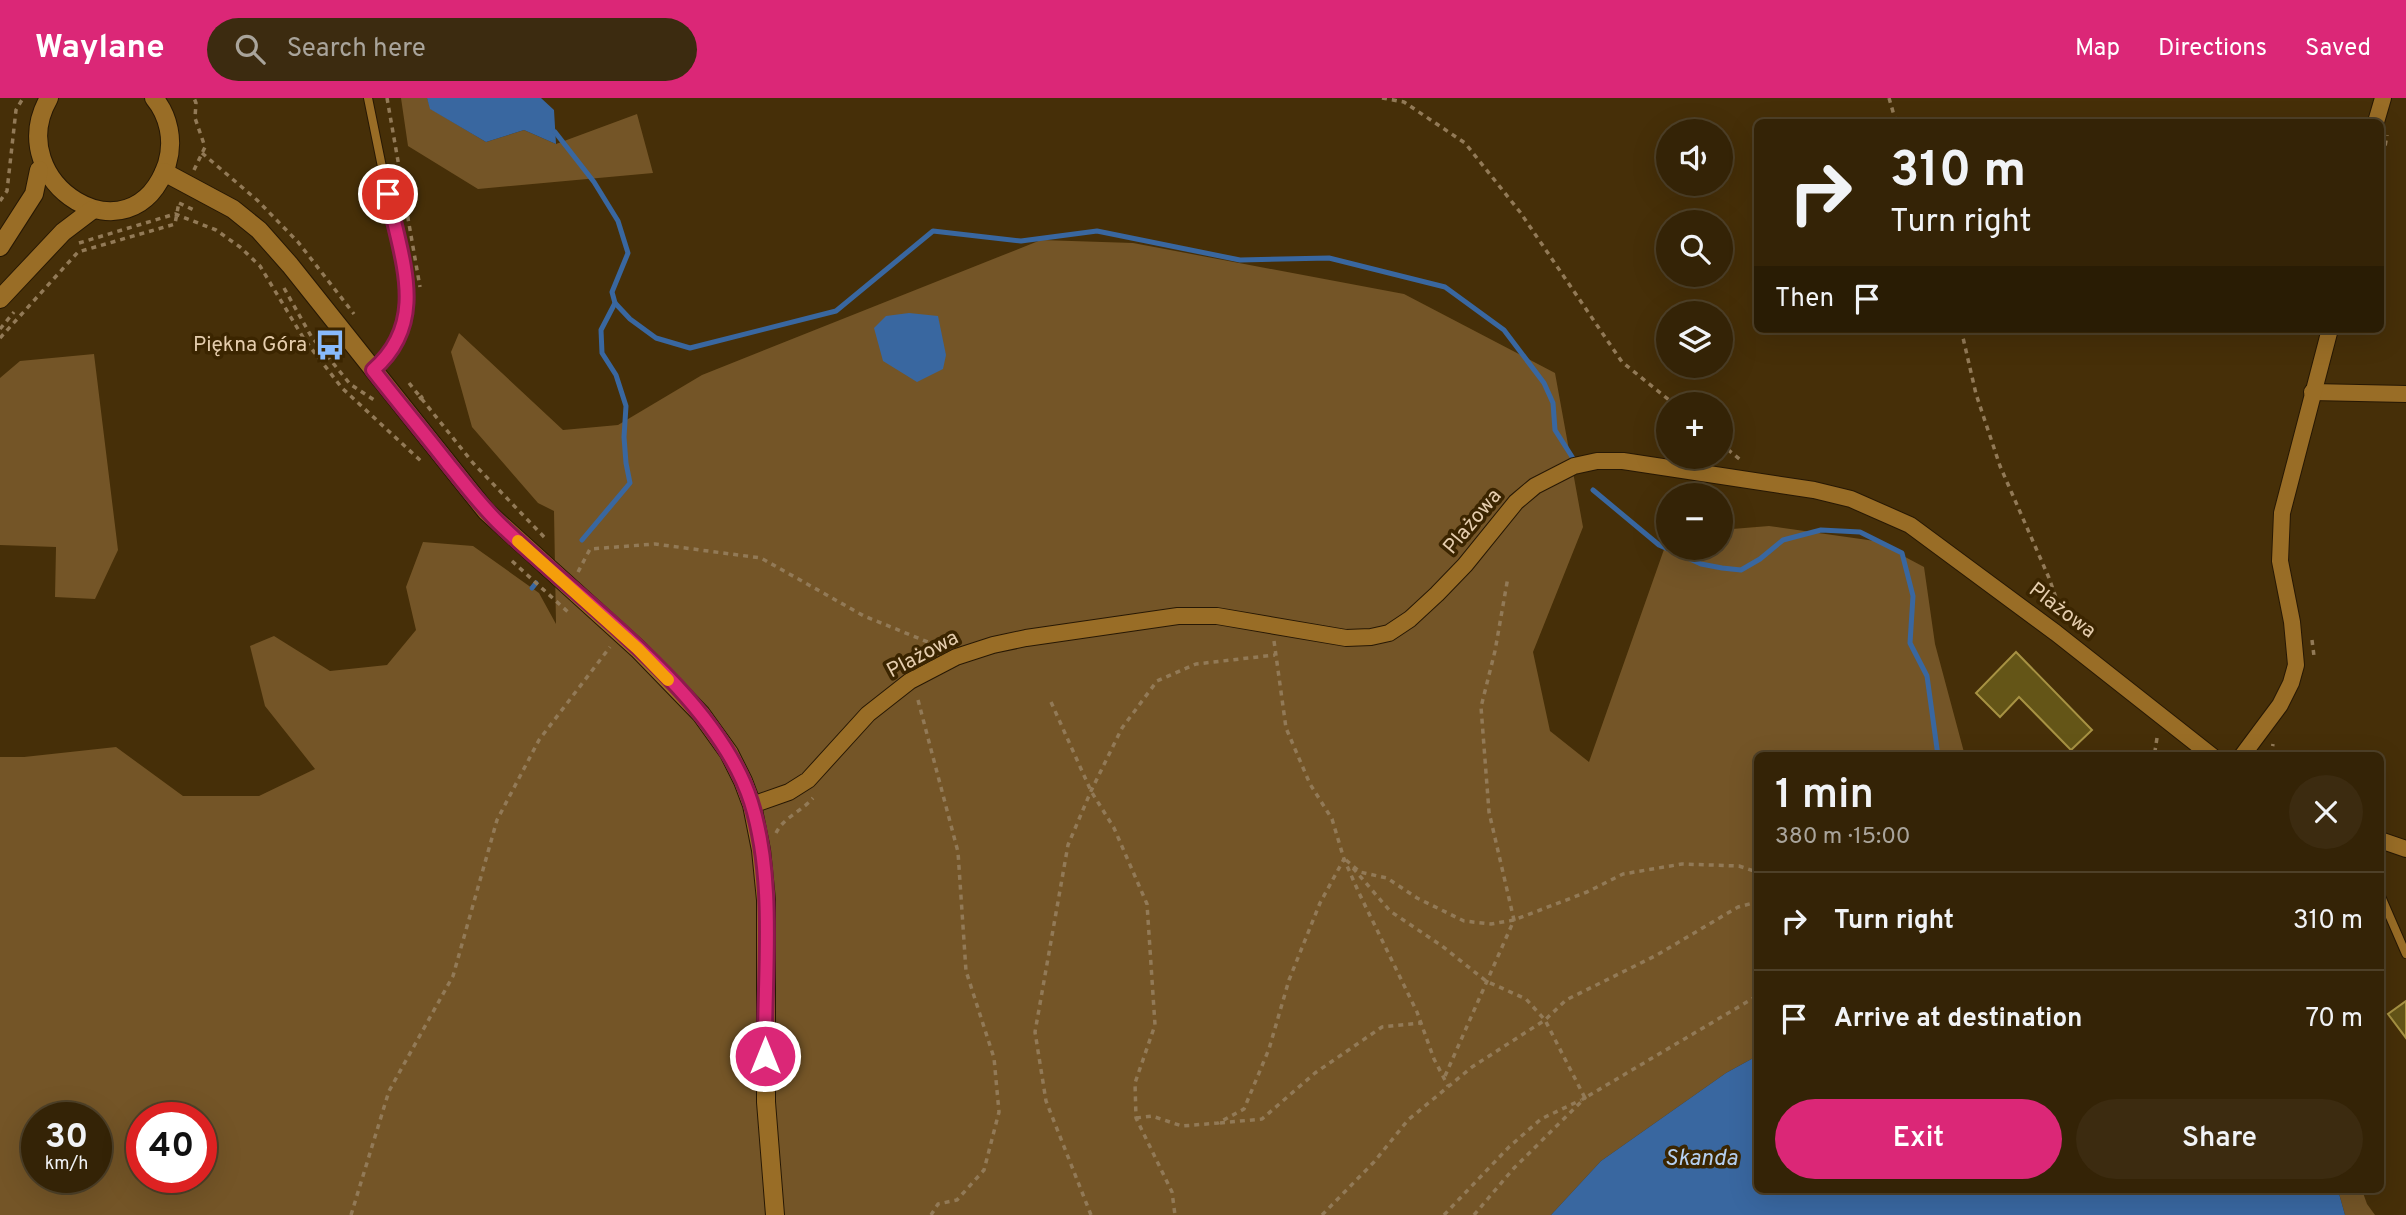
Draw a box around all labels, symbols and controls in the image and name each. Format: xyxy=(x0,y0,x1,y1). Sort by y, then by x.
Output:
search box xyxy=(207,18,697,81)
text: Waylane xyxy=(35,28,165,70)
icon: search xyxy=(231,30,269,68)
text: Search here xyxy=(287,33,426,66)
text: Map xyxy=(2075,34,2120,64)
text: Directions xyxy=(2158,34,2267,64)
text: Saved xyxy=(2305,34,2371,64)
map controls xyxy=(1656,119,1733,560)
button: sound xyxy=(1656,119,1733,196)
text: 310 m xyxy=(1890,142,2026,204)
icon: right xyxy=(1775,147,1866,238)
pin xyxy=(358,164,418,224)
icon: arrive xyxy=(369,175,407,213)
text: Turn right xyxy=(1890,203,2032,243)
button: search xyxy=(1656,210,1733,287)
icon: arrive xyxy=(1848,280,1886,318)
text: Then xyxy=(1775,283,1834,316)
button: layers xyxy=(1656,301,1733,378)
bus stop icon: Piękna Góra xyxy=(313,328,347,362)
place label: Piękna Góra xyxy=(193,332,307,359)
button: + xyxy=(1656,392,1733,469)
button: − xyxy=(1656,483,1733,560)
street label: Plażowa xyxy=(1438,484,1508,560)
street label: Plażowa xyxy=(2023,577,2101,645)
street label: Plażowa xyxy=(882,625,964,685)
text: 1 min xyxy=(1775,770,1874,823)
button: close xyxy=(2289,775,2363,849)
text: 380 m · 15:00 xyxy=(1775,823,1911,852)
icon: right xyxy=(1775,902,1813,940)
text: Turn right xyxy=(1834,905,1954,938)
text: 310 m xyxy=(2293,905,2363,938)
icon: arrive xyxy=(1775,1000,1813,1038)
text: Arrive at destination xyxy=(1834,1003,2082,1036)
text: 70 m xyxy=(2305,1003,2363,1036)
position arrow xyxy=(728,1019,802,1093)
button: Exit xyxy=(1775,1099,2062,1179)
button: Share xyxy=(2076,1099,2363,1179)
speed limit sign: 40 xyxy=(126,1102,217,1193)
text: 30 xyxy=(45,1116,88,1160)
water label: Skanda xyxy=(1664,1145,1738,1174)
text: km/h xyxy=(45,1153,88,1176)

